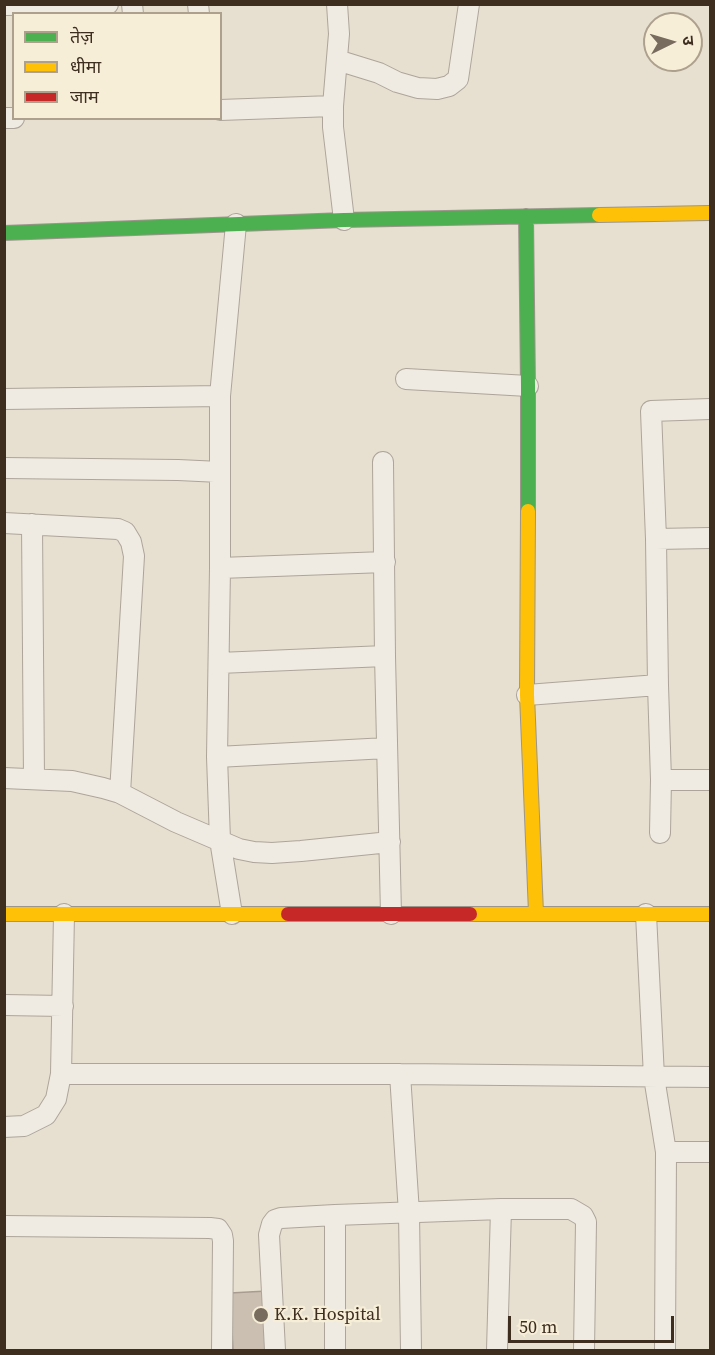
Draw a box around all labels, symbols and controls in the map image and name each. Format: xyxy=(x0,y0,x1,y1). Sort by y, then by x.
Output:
legend xyxy=(12,12,222,120)
north arrow xyxy=(643,12,703,72)
text: तेज़ xyxy=(70,24,94,49)
text: उ xyxy=(678,35,700,46)
text: धीमा xyxy=(70,54,101,79)
text: जाम xyxy=(70,84,99,109)
place label: K.K. Hospital xyxy=(274,1304,381,1326)
scale bar xyxy=(511,1304,678,1342)
marker: K.K. Hospital xyxy=(252,1306,270,1324)
text: 50 m xyxy=(519,1314,557,1339)

